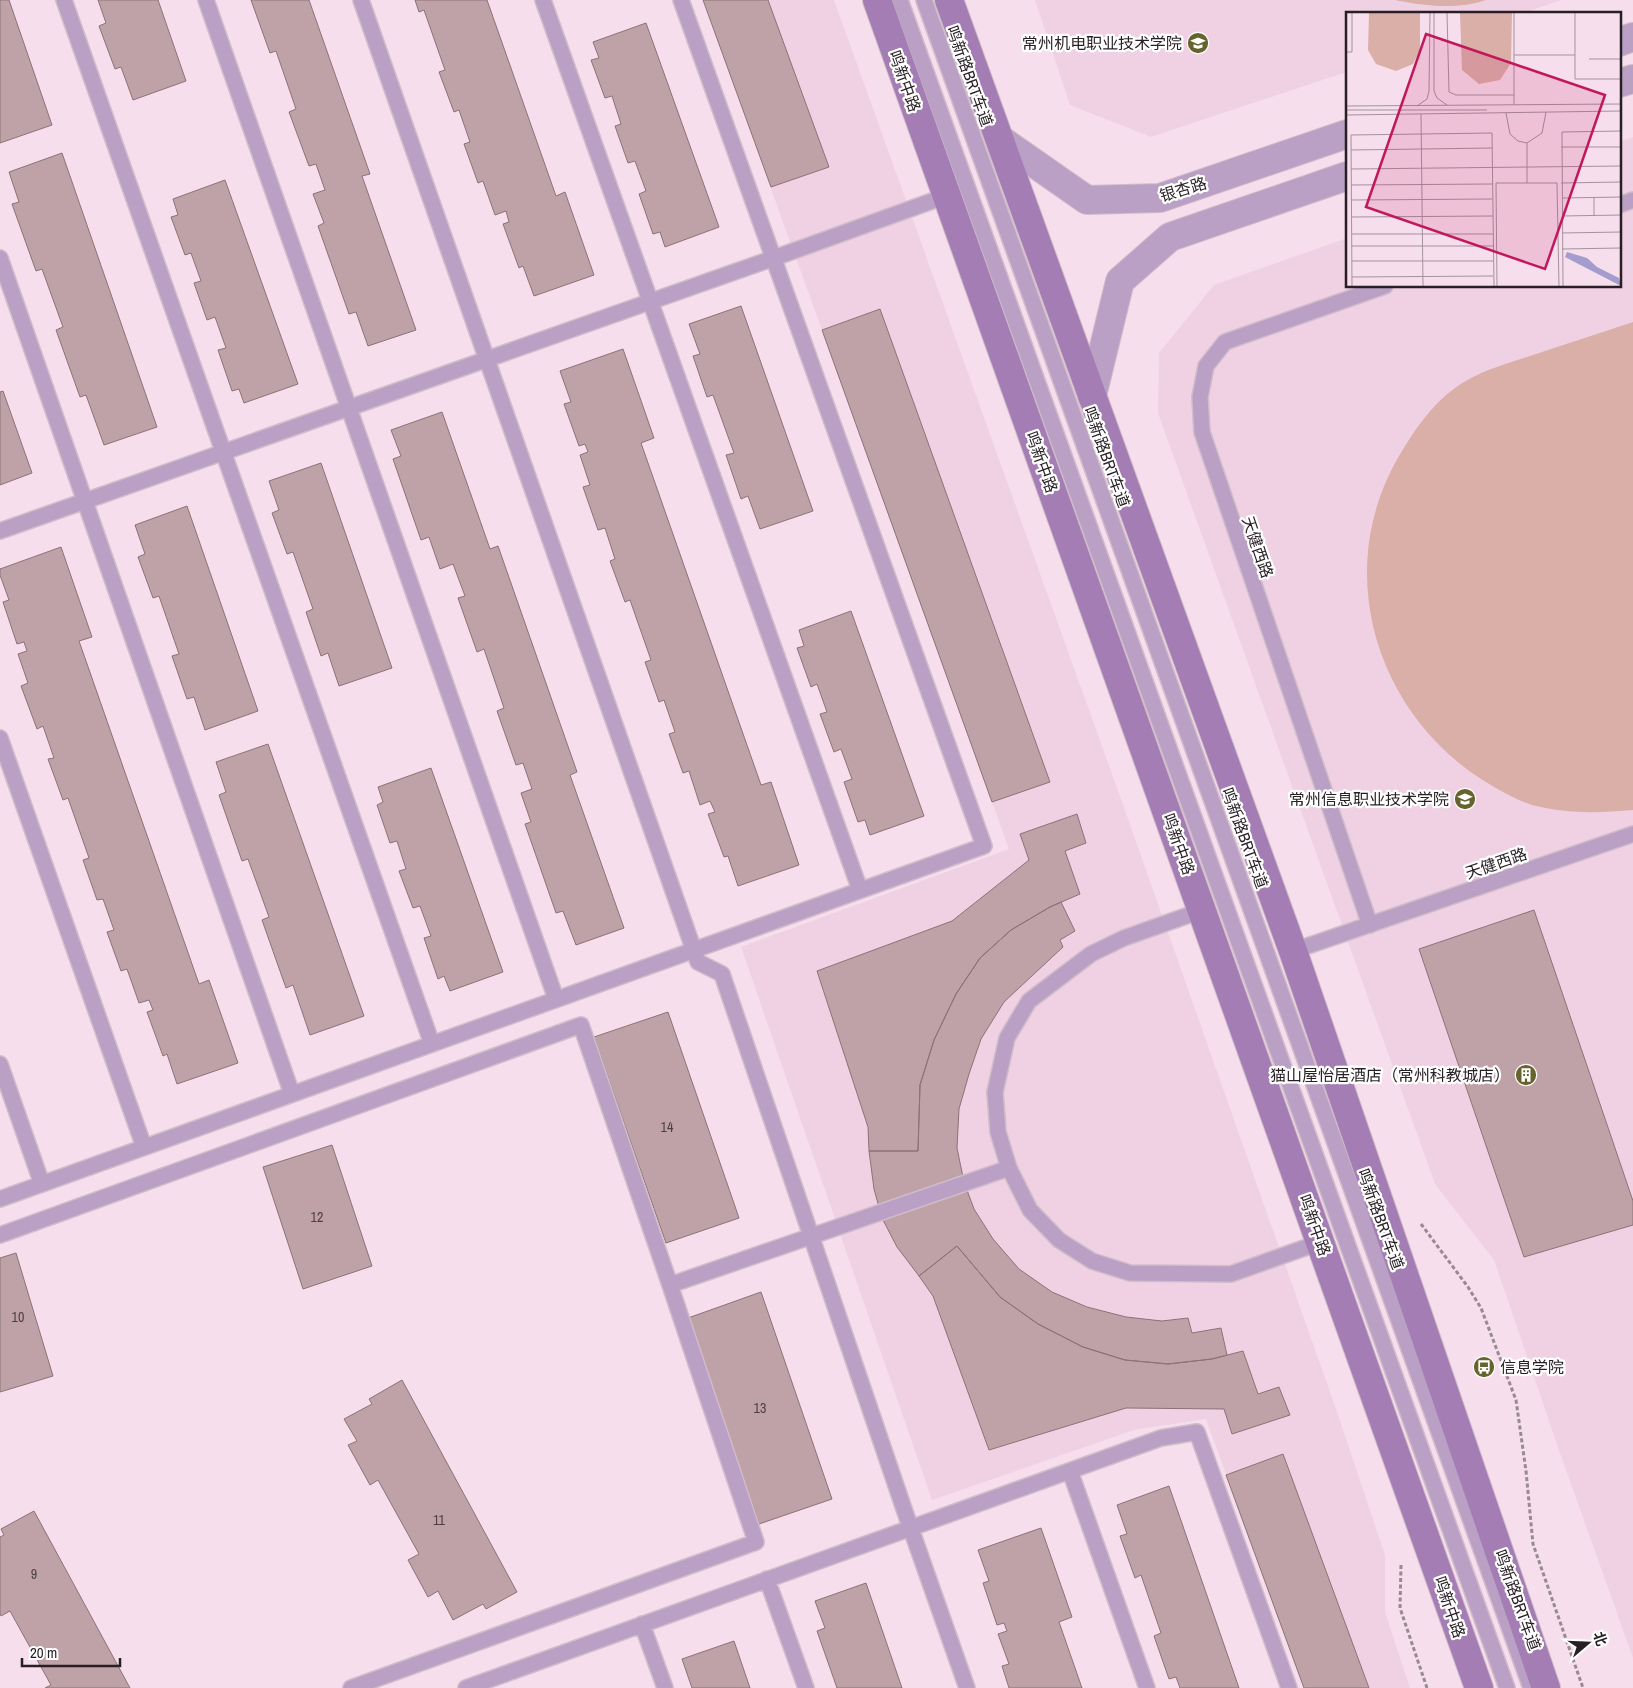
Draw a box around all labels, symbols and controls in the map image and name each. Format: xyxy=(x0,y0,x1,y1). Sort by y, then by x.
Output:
inset map xyxy=(1346,12,1620,288)
street label: 鸣新路BRT车道 xyxy=(942,22,998,130)
school or university icon: 常州机电职业技术学院 xyxy=(1186,31,1210,55)
place label: 常州机电职业技术学院 xyxy=(1022,32,1182,54)
street label: 鸣新中路 xyxy=(884,47,926,115)
street label: 银杏路 xyxy=(1157,171,1209,207)
street label: 鸣新路BRT车道 xyxy=(1079,403,1135,511)
street label: 鸣新中路 xyxy=(1021,428,1063,496)
street label: 天健西路 xyxy=(1237,513,1279,581)
street label: 鸣新路BRT车道 xyxy=(1217,784,1273,892)
school or university icon: 常州信息职业技术学院 xyxy=(1453,787,1477,811)
place label: 常州信息职业技术学院 xyxy=(1289,788,1449,810)
street label: 鸣新中路 xyxy=(1158,810,1200,878)
street label: 天健西路 xyxy=(1462,842,1530,884)
building icon: 猫山屋怡居酒店（常州科教城店） xyxy=(1514,1063,1538,1087)
place label: 猫山屋怡居酒店（常州科教城店） xyxy=(1270,1064,1510,1086)
house number: 14 xyxy=(661,1118,674,1136)
street label: 鸣新路BRT车道 xyxy=(1353,1165,1409,1273)
street label: 鸣新中路 xyxy=(1294,1191,1336,1259)
house number: 12 xyxy=(311,1208,323,1226)
house number: 10 xyxy=(12,1308,24,1326)
bus stop icon: 信息学院 xyxy=(1472,1355,1496,1379)
place label: 信息学院 xyxy=(1500,1356,1564,1378)
house number: 13 xyxy=(754,1399,766,1417)
house number: 11 xyxy=(433,1511,446,1529)
street label: 鸣新路BRT车道 xyxy=(1490,1546,1546,1654)
house number: 9 xyxy=(31,1565,37,1583)
street label: 鸣新中路 xyxy=(1429,1573,1471,1641)
north arrow xyxy=(1563,1618,1613,1668)
text: 北 xyxy=(1590,1629,1611,1648)
scale bar xyxy=(22,1636,120,1668)
text: 20 m xyxy=(30,1642,57,1663)

